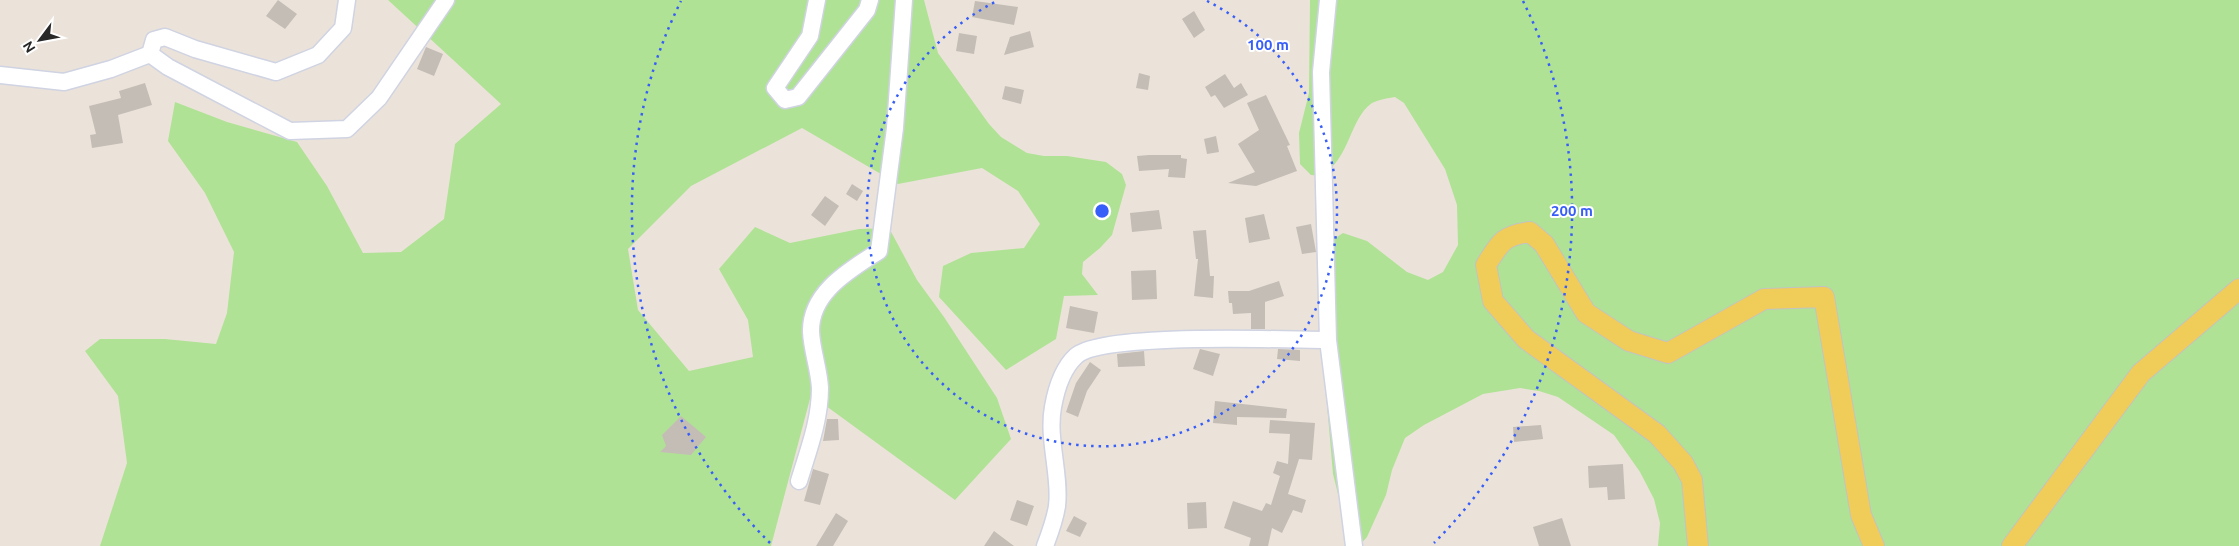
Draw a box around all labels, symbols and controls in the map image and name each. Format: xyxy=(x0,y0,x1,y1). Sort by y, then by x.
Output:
north arrow xyxy=(15,15,65,65)
text: 100 m xyxy=(1247,36,1289,53)
text: N xyxy=(19,38,39,56)
centre of rings xyxy=(1093,202,1111,220)
text: 200 m xyxy=(1551,202,1593,219)

